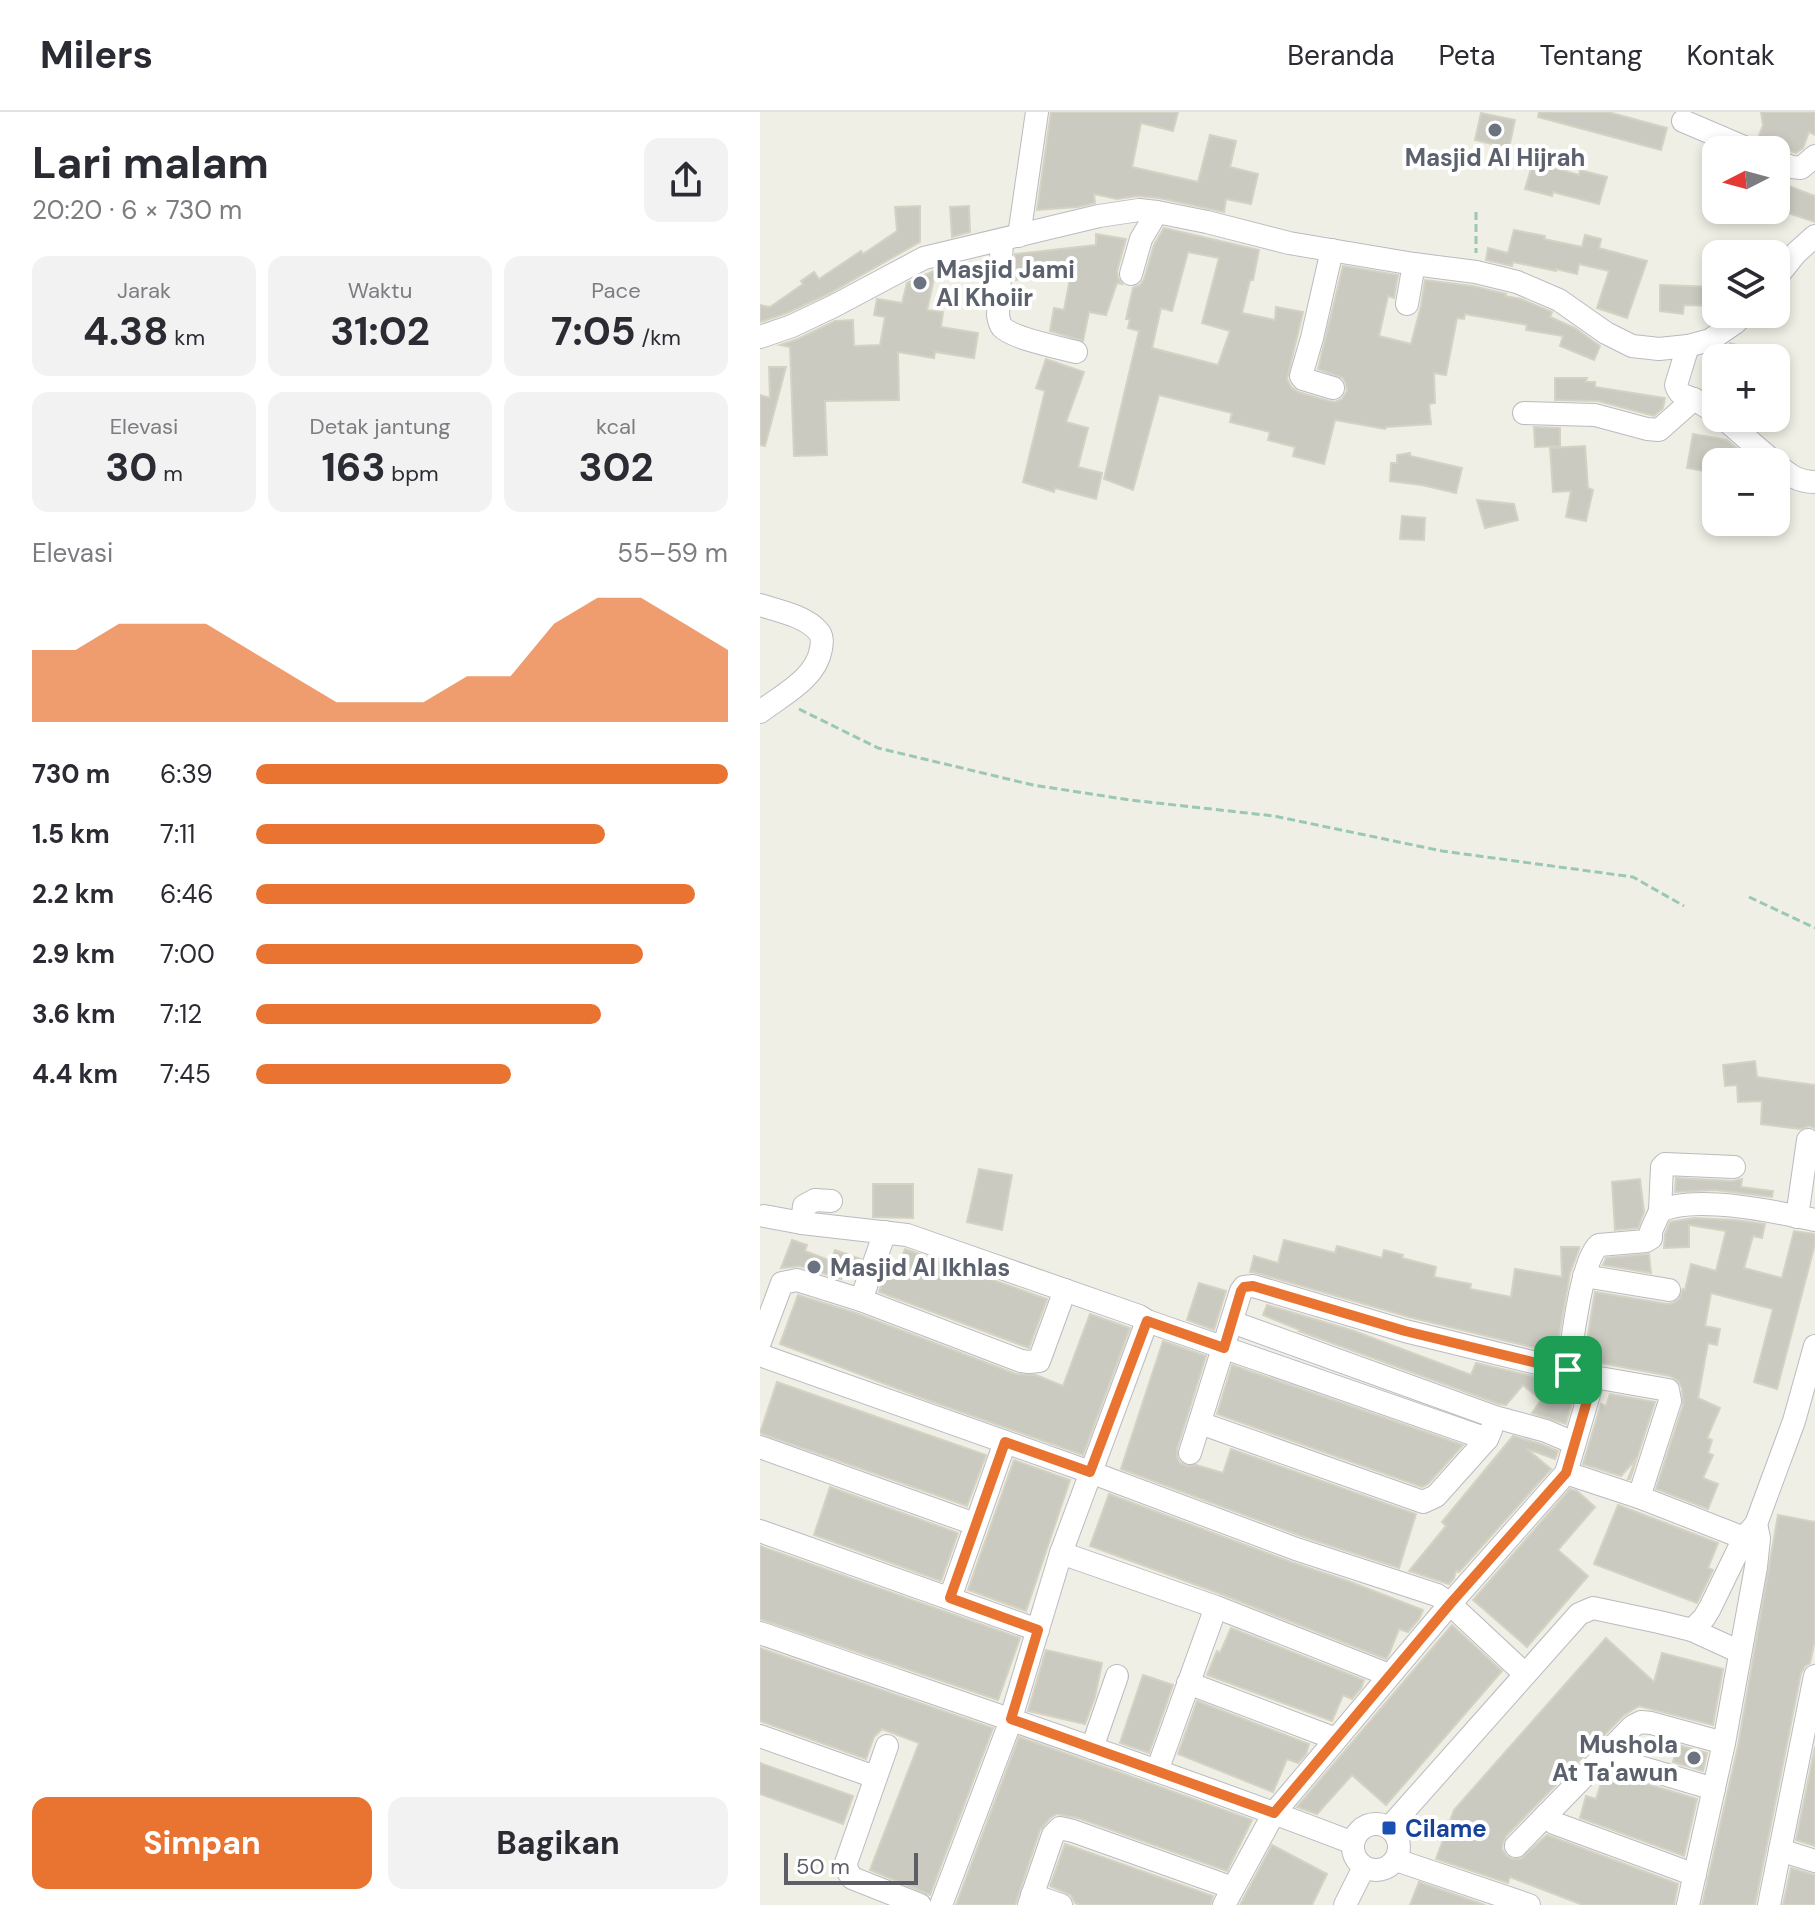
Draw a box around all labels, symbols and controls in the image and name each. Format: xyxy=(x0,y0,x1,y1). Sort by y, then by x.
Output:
text: Milers xyxy=(40,30,153,80)
text: Beranda xyxy=(1287,37,1394,74)
text: Peta xyxy=(1438,37,1495,74)
text: Tentang xyxy=(1539,37,1643,74)
text: Kontak xyxy=(1687,37,1775,74)
marker: Masjid Al Hijrah xyxy=(1486,121,1504,139)
text: Lari malam xyxy=(32,134,269,192)
north arrow xyxy=(1702,136,1790,224)
map controls xyxy=(1702,136,1790,536)
button: share xyxy=(644,138,728,222)
place label: Masjid Al Hijrah xyxy=(1405,142,1585,173)
text: 20:20 · 6 × 730 m xyxy=(32,193,242,227)
button: layers xyxy=(1702,240,1790,328)
place label: Masjid Jami Al Khoiir xyxy=(936,254,1075,313)
marker: Masjid Jami Al Khoiir xyxy=(911,274,929,292)
text: Jarak xyxy=(117,276,171,305)
text: Waktu xyxy=(348,276,412,305)
text: Pace xyxy=(591,276,641,305)
text: 4.38 xyxy=(83,305,168,357)
text: 31:02 xyxy=(330,305,430,357)
text: 7:05 xyxy=(551,305,636,357)
text: km xyxy=(168,323,205,352)
text: /km xyxy=(636,323,681,352)
button: + xyxy=(1702,344,1790,432)
text: Elevasi xyxy=(110,412,178,441)
text: Detak jantung xyxy=(310,412,450,441)
text: kcal xyxy=(596,412,636,441)
text: 30 xyxy=(105,441,157,493)
text: 163 xyxy=(321,441,386,493)
text: 302 xyxy=(578,441,654,493)
button: − xyxy=(1702,448,1790,536)
text: m xyxy=(157,459,183,488)
text: bpm xyxy=(386,459,439,488)
text: Elevasi xyxy=(32,536,113,570)
text: 55–59 m xyxy=(617,536,728,570)
text: 730 m xyxy=(32,757,110,791)
text: 6:39 xyxy=(160,757,213,791)
text: 1.5 km xyxy=(32,817,110,851)
text: 7:11 xyxy=(160,817,195,851)
text: 2.2 km xyxy=(32,877,114,911)
text: 6:46 xyxy=(160,877,214,911)
text: 2.9 km xyxy=(32,937,115,971)
text: 7:00 xyxy=(160,937,215,971)
text: 3.6 km xyxy=(32,997,116,1031)
text: 7:12 xyxy=(160,997,202,1031)
text: 4.4 km xyxy=(32,1057,118,1091)
text: 7:45 xyxy=(160,1057,211,1091)
place label: Masjid Al Ikhlas xyxy=(830,1252,1010,1283)
marker: Masjid Al Ikhlas xyxy=(805,1258,823,1276)
pin xyxy=(1534,1336,1602,1404)
icon: arrive xyxy=(1546,1348,1590,1392)
place label: Mushola At Ta'awun xyxy=(1552,1729,1678,1788)
marker: Mushola At Ta'awun xyxy=(1685,1749,1703,1767)
button: Simpan xyxy=(32,1797,372,1889)
button: Bagikan xyxy=(388,1797,728,1889)
place label: Cilame xyxy=(1405,1813,1487,1844)
marker: Cilame xyxy=(1380,1819,1398,1837)
scale bar xyxy=(784,1849,918,1885)
text: 50 m xyxy=(796,1852,850,1881)

